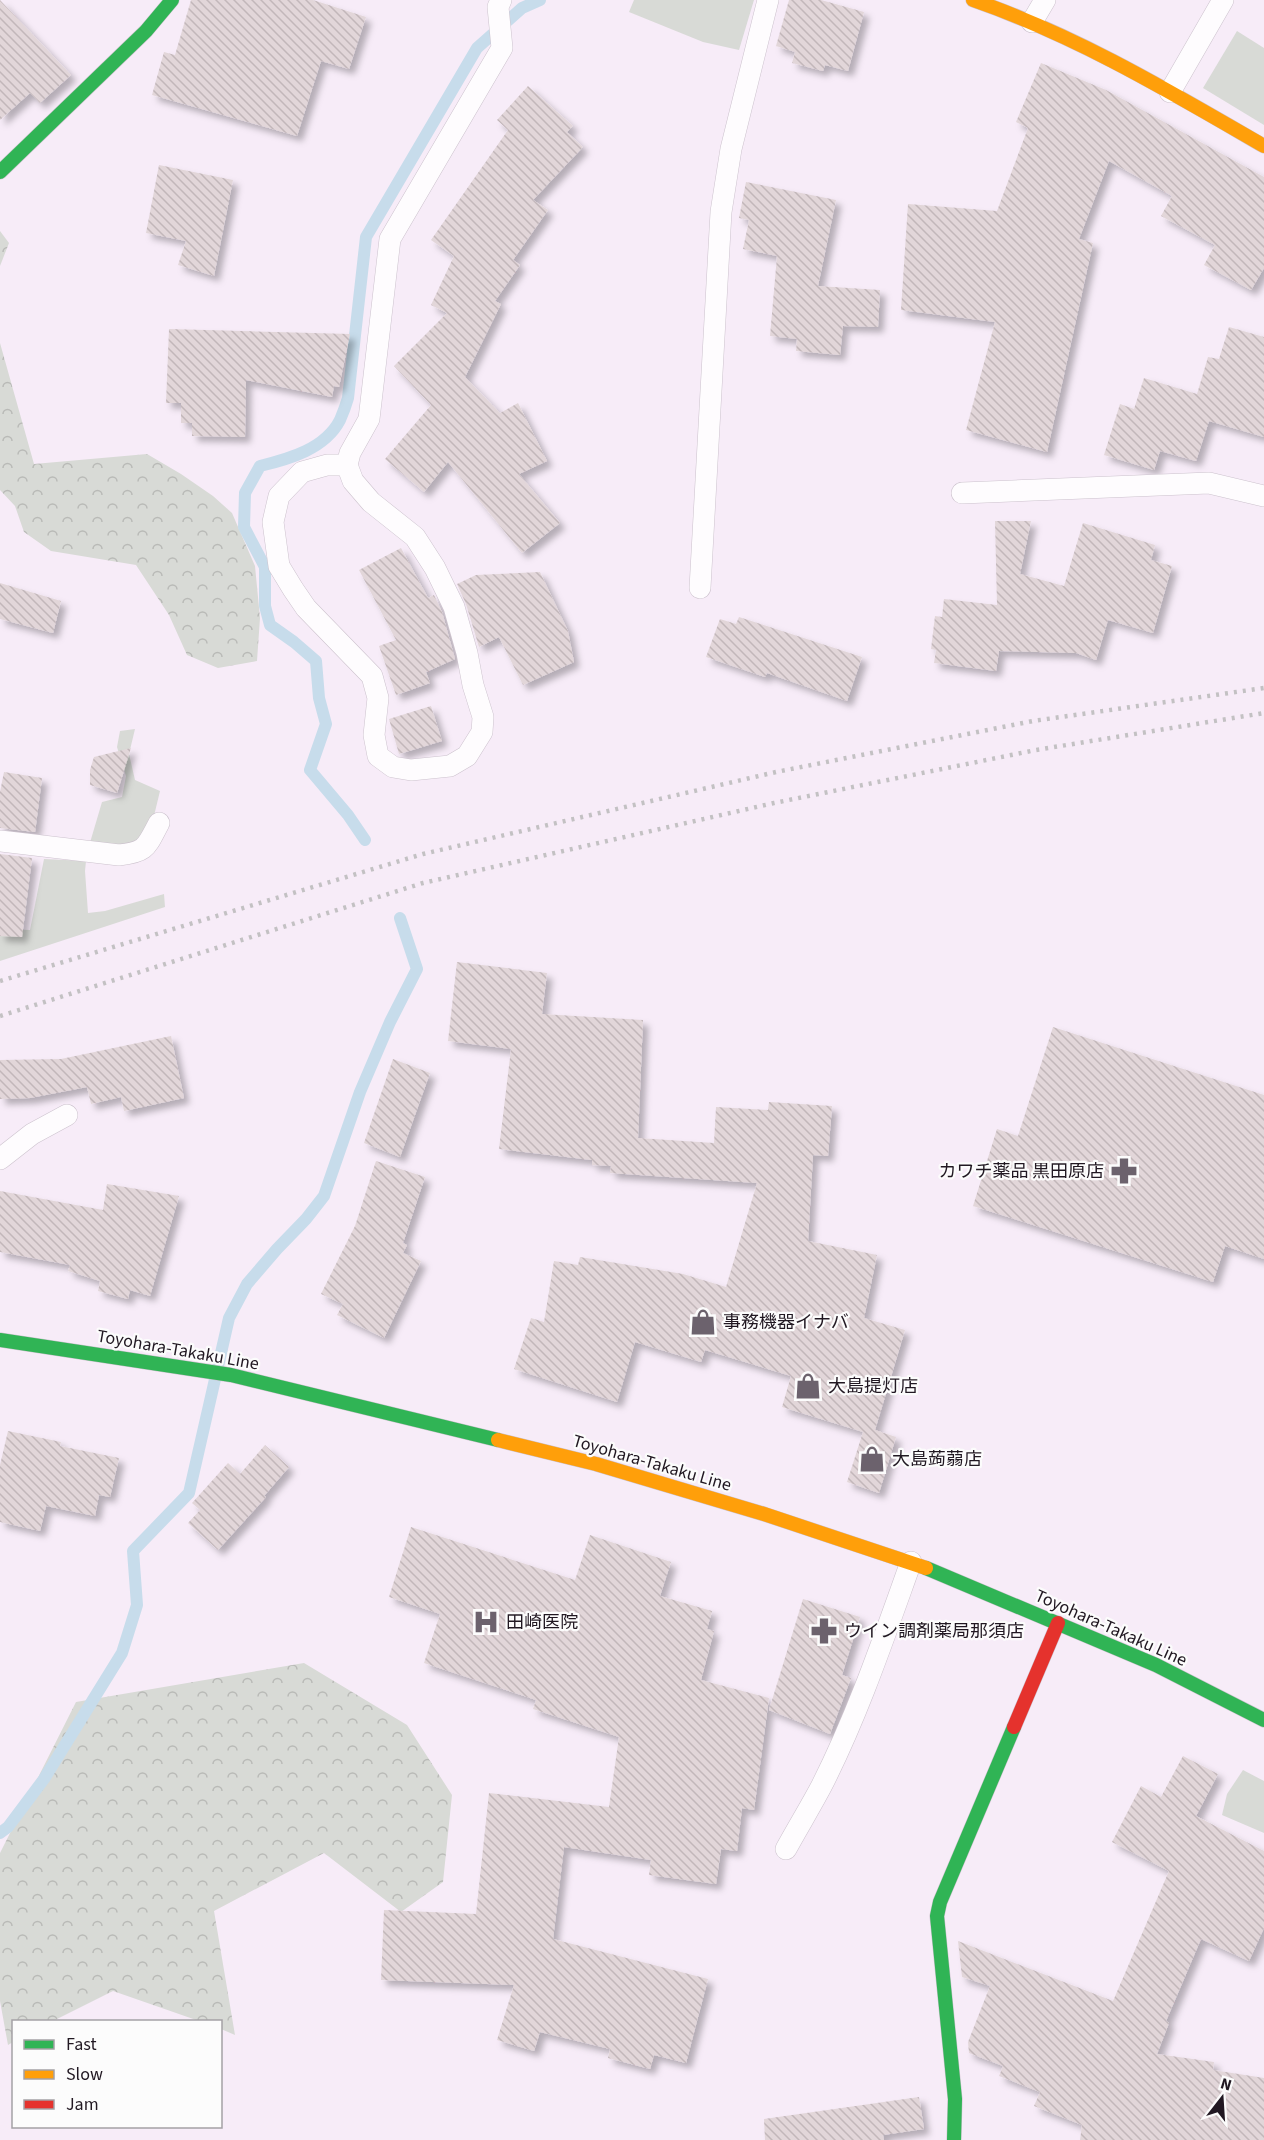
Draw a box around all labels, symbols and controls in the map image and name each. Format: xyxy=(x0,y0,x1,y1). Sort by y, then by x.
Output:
pharmacy icon: カワチ薬品 黒田原店 xyxy=(1109,1156,1139,1186)
place label: カワチ薬品 黒田原店 xyxy=(938,1159,1104,1184)
shop icon: 事務機器イナバ xyxy=(688,1307,718,1337)
place label: 事務機器イナバ xyxy=(723,1310,849,1335)
street label: Toyohara-Takaku Line xyxy=(95,1323,261,1377)
shop icon: 大島提灯店 xyxy=(793,1371,823,1401)
place label: 大島提灯店 xyxy=(828,1374,918,1399)
street label: Toyohara-Takaku Line xyxy=(570,1428,734,1498)
shop icon: 大島蒟蒻店 xyxy=(857,1444,887,1474)
place label: 大島蒟蒻店 xyxy=(892,1447,982,1472)
street label: Toyohara-Takaku Line xyxy=(1031,1583,1191,1673)
hospital icon: 田崎医院 xyxy=(471,1607,501,1637)
place label: 田崎医院 xyxy=(506,1610,578,1635)
pharmacy icon: ウイン調剤薬局那須店 xyxy=(809,1616,839,1646)
place label: ウイン調剤薬局那須店 xyxy=(844,1619,1024,1644)
legend xyxy=(12,2020,222,2128)
text: Fast xyxy=(66,2032,97,2057)
text: Slow xyxy=(66,2062,103,2087)
north arrow xyxy=(1192,2068,1252,2128)
text: N xyxy=(1218,2073,1234,2097)
text: Jam xyxy=(66,2092,99,2117)

